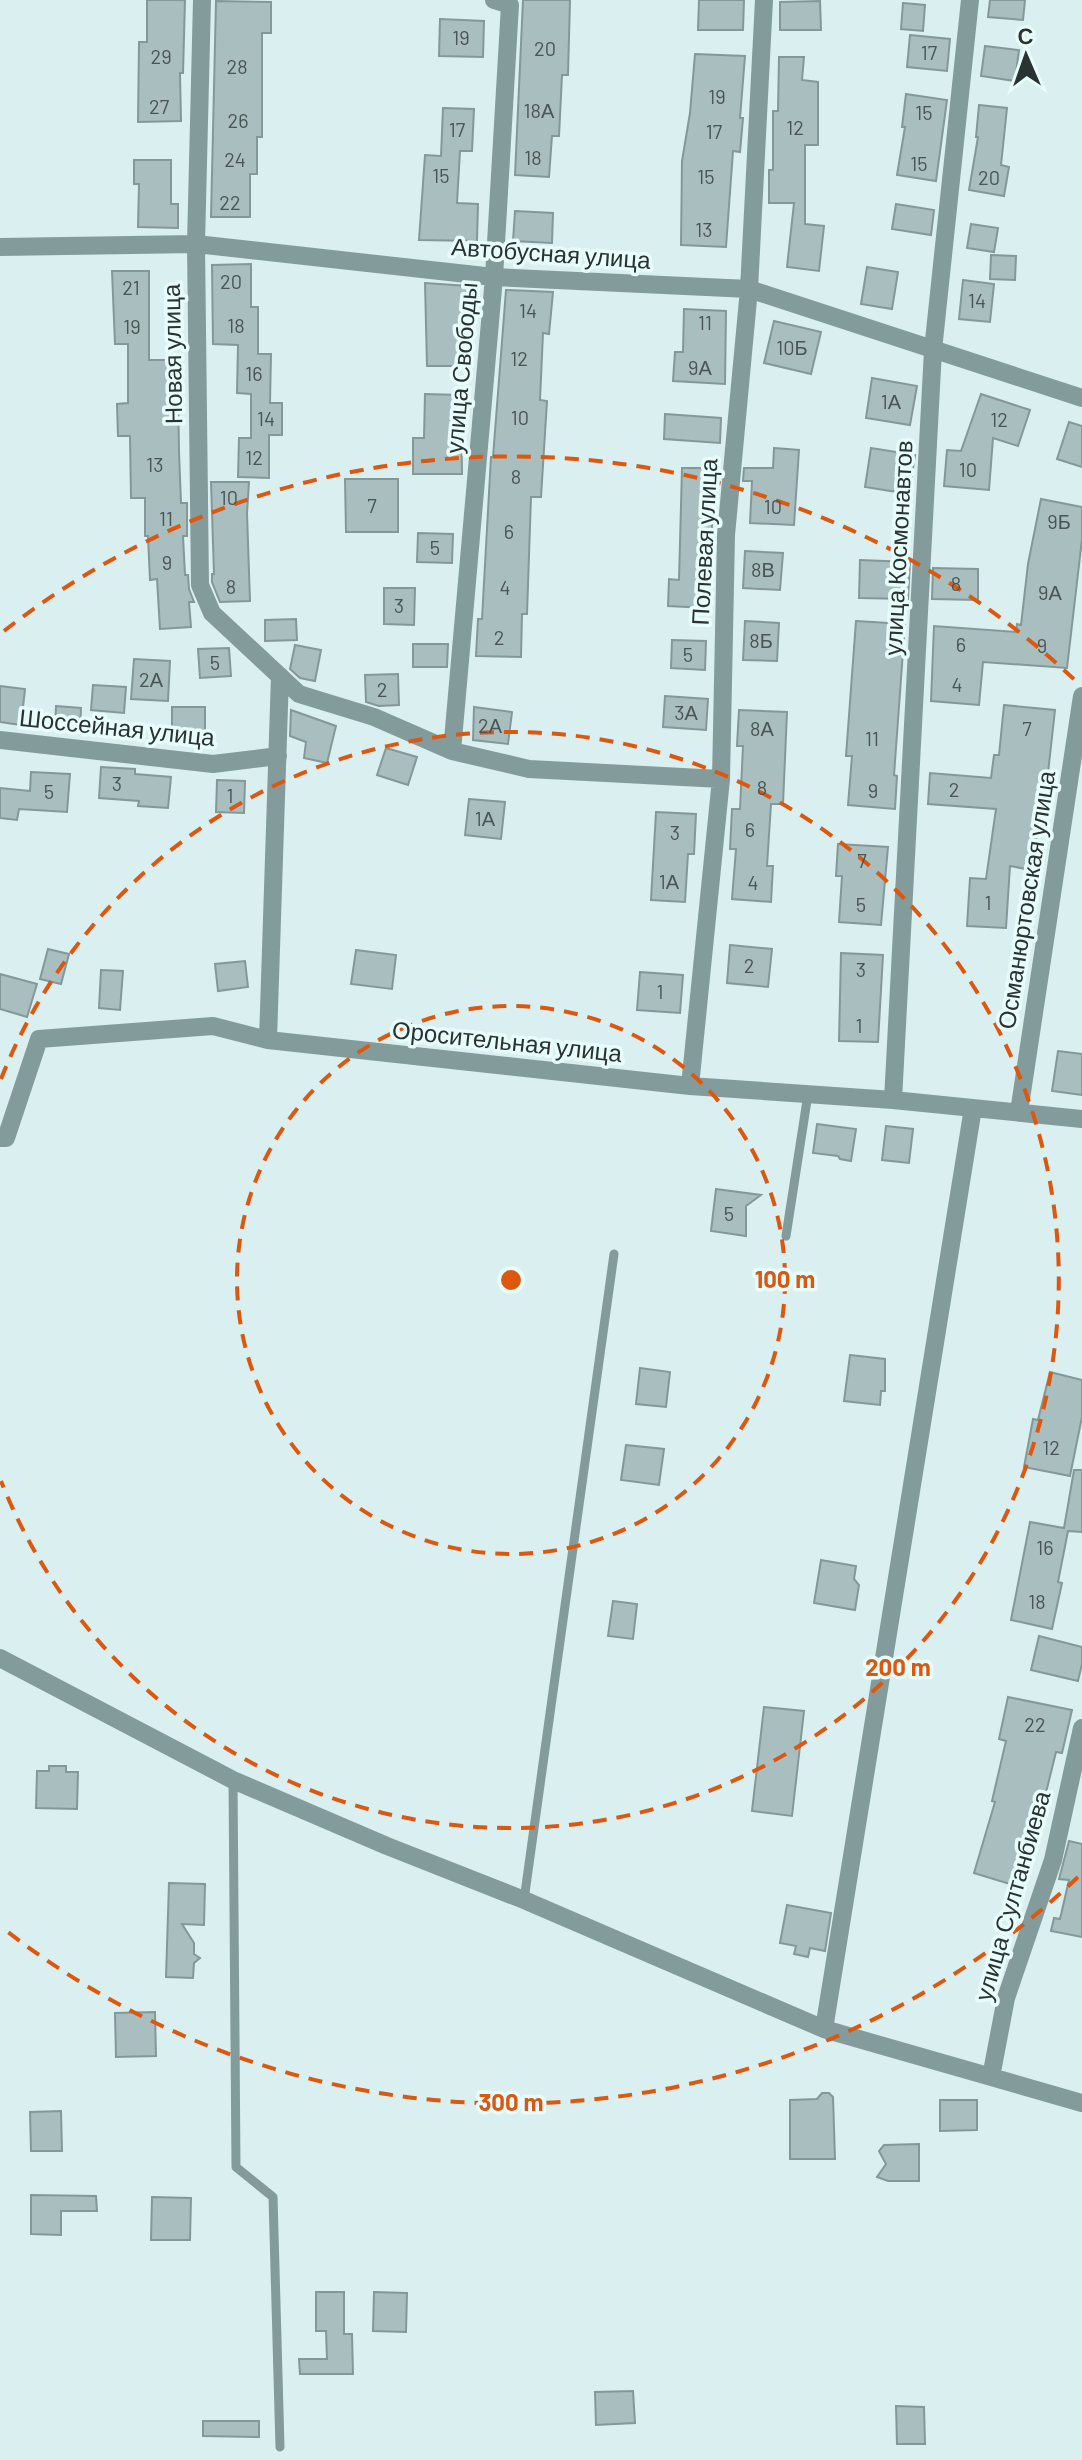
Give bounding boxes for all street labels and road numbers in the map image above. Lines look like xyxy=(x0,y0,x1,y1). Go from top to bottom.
street label: Автобусная улица xyxy=(451,231,652,274)
street label: улица Свободы xyxy=(439,281,482,455)
street label: Новая улица xyxy=(156,283,187,424)
street label: улица Космонавтов xyxy=(877,440,918,656)
street label: Полевая улица xyxy=(685,457,722,626)
street label: Шоссейная улица xyxy=(18,702,217,751)
street label: Османюртовская улица xyxy=(991,768,1060,1031)
street label: Оросительная улица xyxy=(391,1014,624,1067)
street label: улица Султанбиева xyxy=(968,1787,1056,2004)

